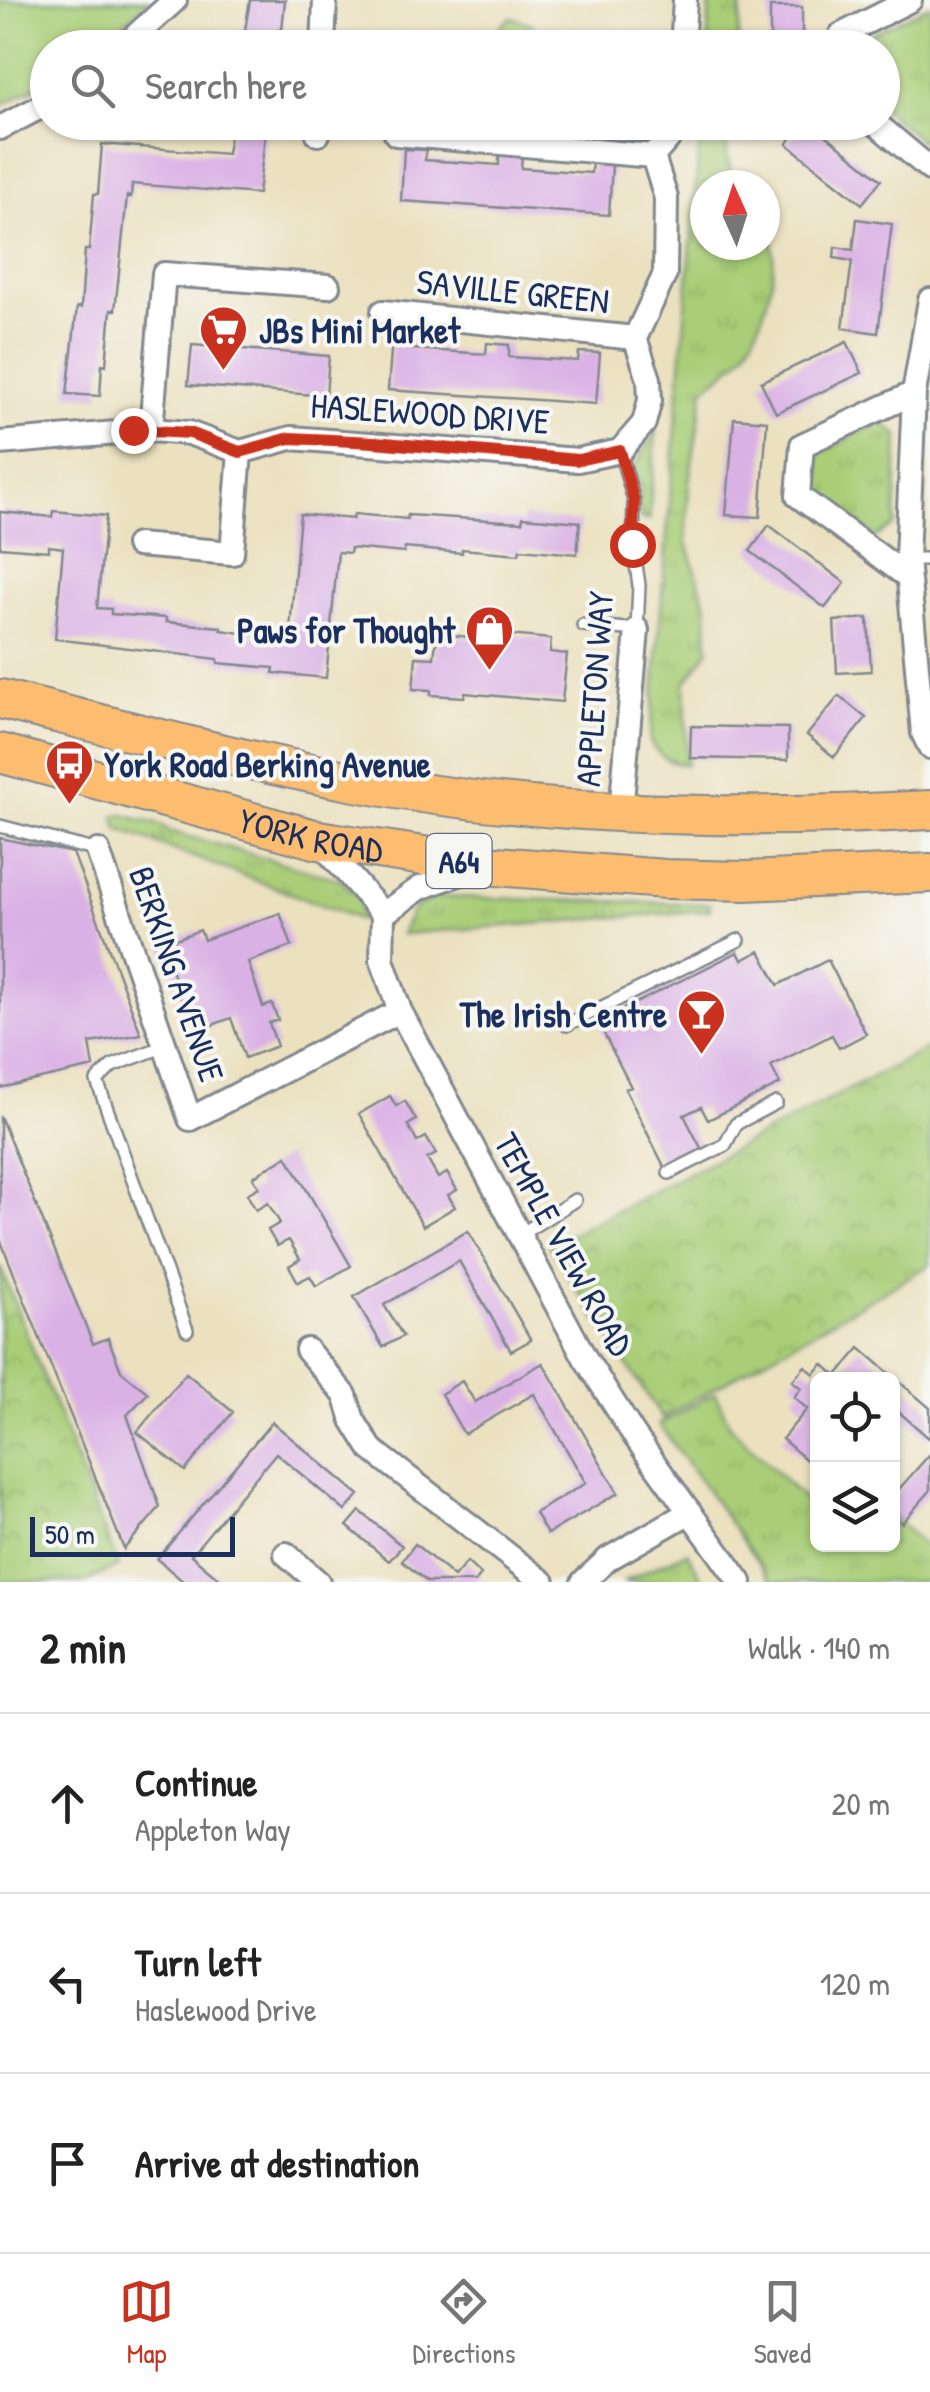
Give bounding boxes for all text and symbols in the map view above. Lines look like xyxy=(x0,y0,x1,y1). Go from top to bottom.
search box xyxy=(30,30,900,140)
icon: search xyxy=(65,58,120,113)
text: Search here xyxy=(145,59,307,111)
north arrow xyxy=(690,170,780,260)
street label: SAVILLE GREEN xyxy=(415,258,611,324)
supermarket icon: JBs Mini Market xyxy=(198,304,250,372)
place label: JBs Mini Market xyxy=(259,307,461,354)
street label: HASLEWOOD DRIVE xyxy=(309,381,551,445)
route end xyxy=(111,408,157,454)
route start xyxy=(610,522,656,568)
street label: APPLETON WAY xyxy=(564,589,624,788)
shop icon: Paws for Thought xyxy=(464,604,516,672)
place label: Paws for Thought xyxy=(237,607,456,655)
bus stop icon: York Road Berking Avenue xyxy=(43,738,95,806)
place label: York Road Berking Avenue xyxy=(104,741,431,789)
street label: YORK ROAD xyxy=(234,796,387,873)
road number: A64 xyxy=(426,834,492,888)
street label: BERKING AVENUE xyxy=(118,860,236,1088)
bar icon: The Irish Centre xyxy=(676,988,728,1056)
place label: The Irish Centre xyxy=(459,991,667,1038)
street label: TEMPLE VIEW ROAD xyxy=(483,1124,645,1364)
map controls xyxy=(810,1372,900,1552)
button: locate xyxy=(810,1372,900,1462)
button: layers xyxy=(810,1462,900,1552)
scale bar xyxy=(30,1512,235,1556)
text: 50 m xyxy=(45,1515,95,1553)
text: 2 min xyxy=(40,1619,126,1676)
text: Walk · 140 m xyxy=(748,1626,890,1669)
text: Continue xyxy=(135,1756,257,1808)
icon: ahead xyxy=(40,1776,95,1831)
text: 20 m xyxy=(832,1782,890,1825)
text: Appleton Way xyxy=(135,1808,291,1851)
text: Turn left xyxy=(135,1936,260,1988)
icon: left xyxy=(40,1956,95,2011)
text: 120 m xyxy=(820,1962,890,2005)
text: Haslewood Drive xyxy=(135,1988,317,2031)
icon: arrive xyxy=(40,2136,95,2191)
text: Arrive at destination xyxy=(135,2137,419,2189)
tab: Map xyxy=(119,2274,174,2372)
tab: Directions xyxy=(412,2274,515,2372)
tab: Saved xyxy=(754,2274,811,2372)

